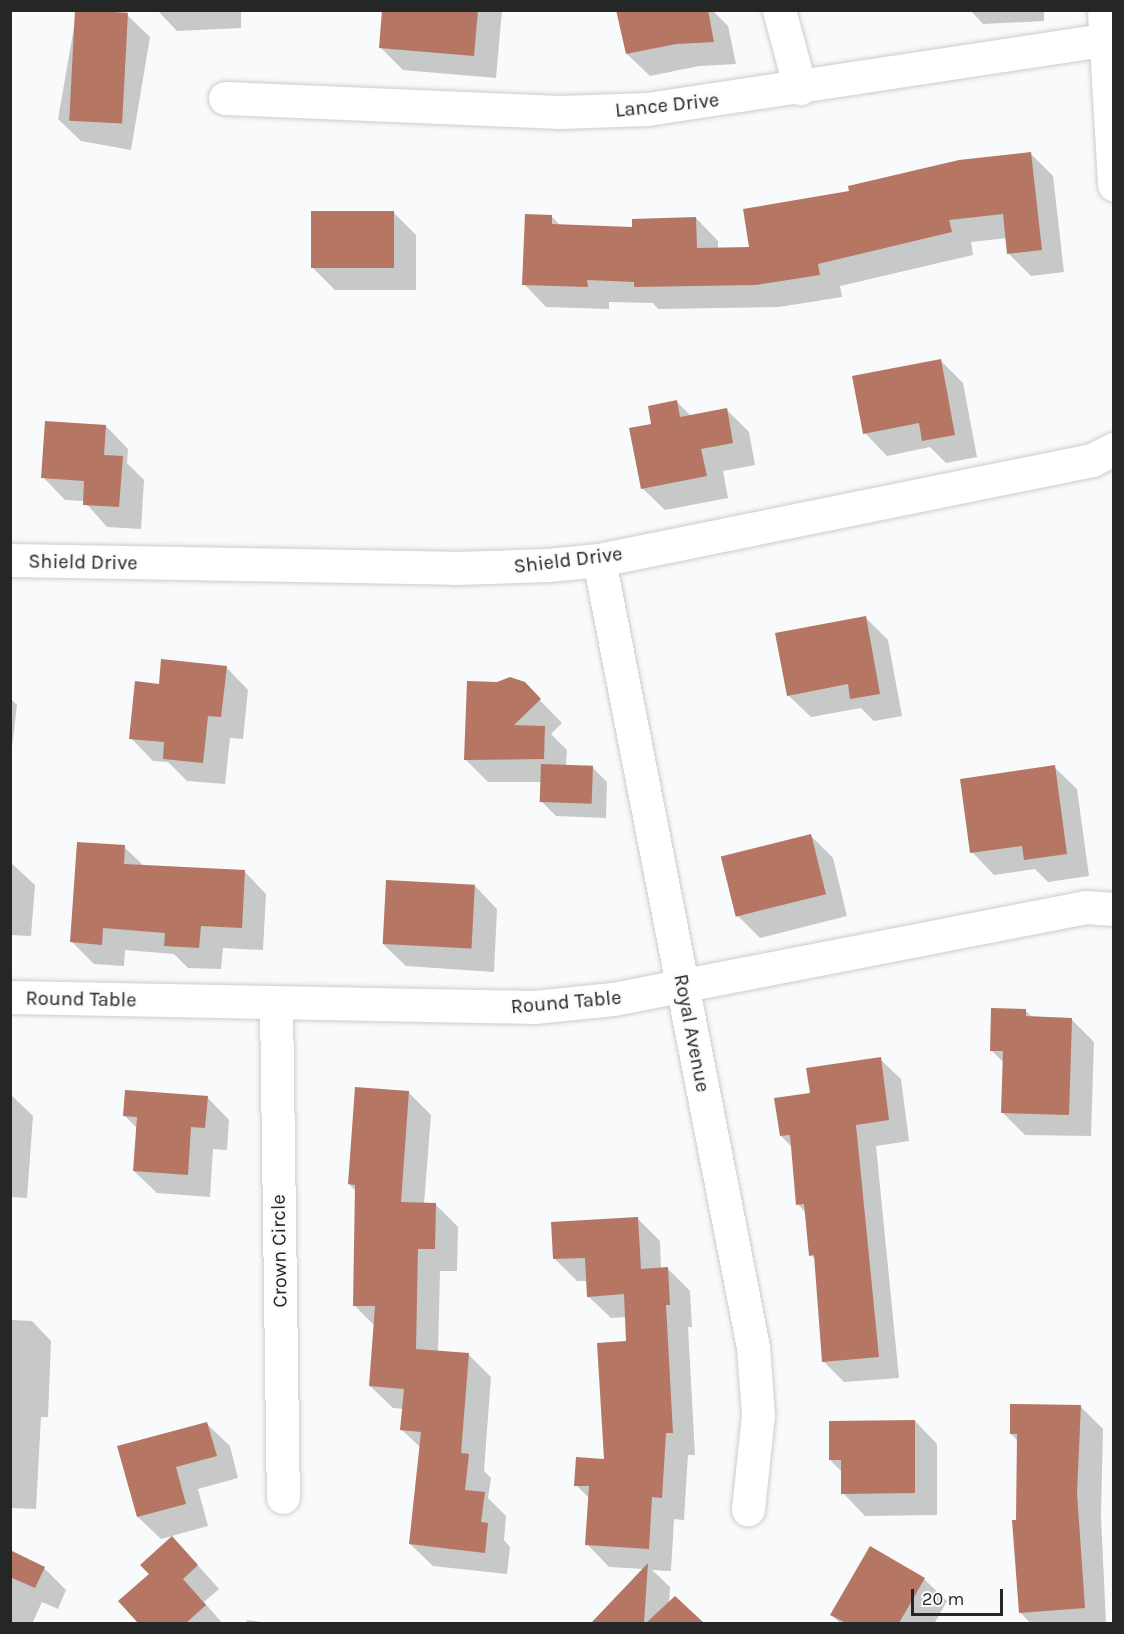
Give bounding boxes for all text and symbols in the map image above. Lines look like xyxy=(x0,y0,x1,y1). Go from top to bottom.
street label: Lance Drive xyxy=(614,88,720,122)
street label: Shield Drive xyxy=(512,541,624,579)
street label: Shield Drive xyxy=(28,549,138,575)
street label: Royal Avenue xyxy=(669,972,715,1094)
street label: Round Table xyxy=(510,985,622,1019)
street label: Round Table xyxy=(25,986,137,1012)
street label: Crown Circle xyxy=(266,1194,292,1308)
scale bar xyxy=(914,1577,1006,1615)
text: 20 m xyxy=(922,1588,964,1610)

